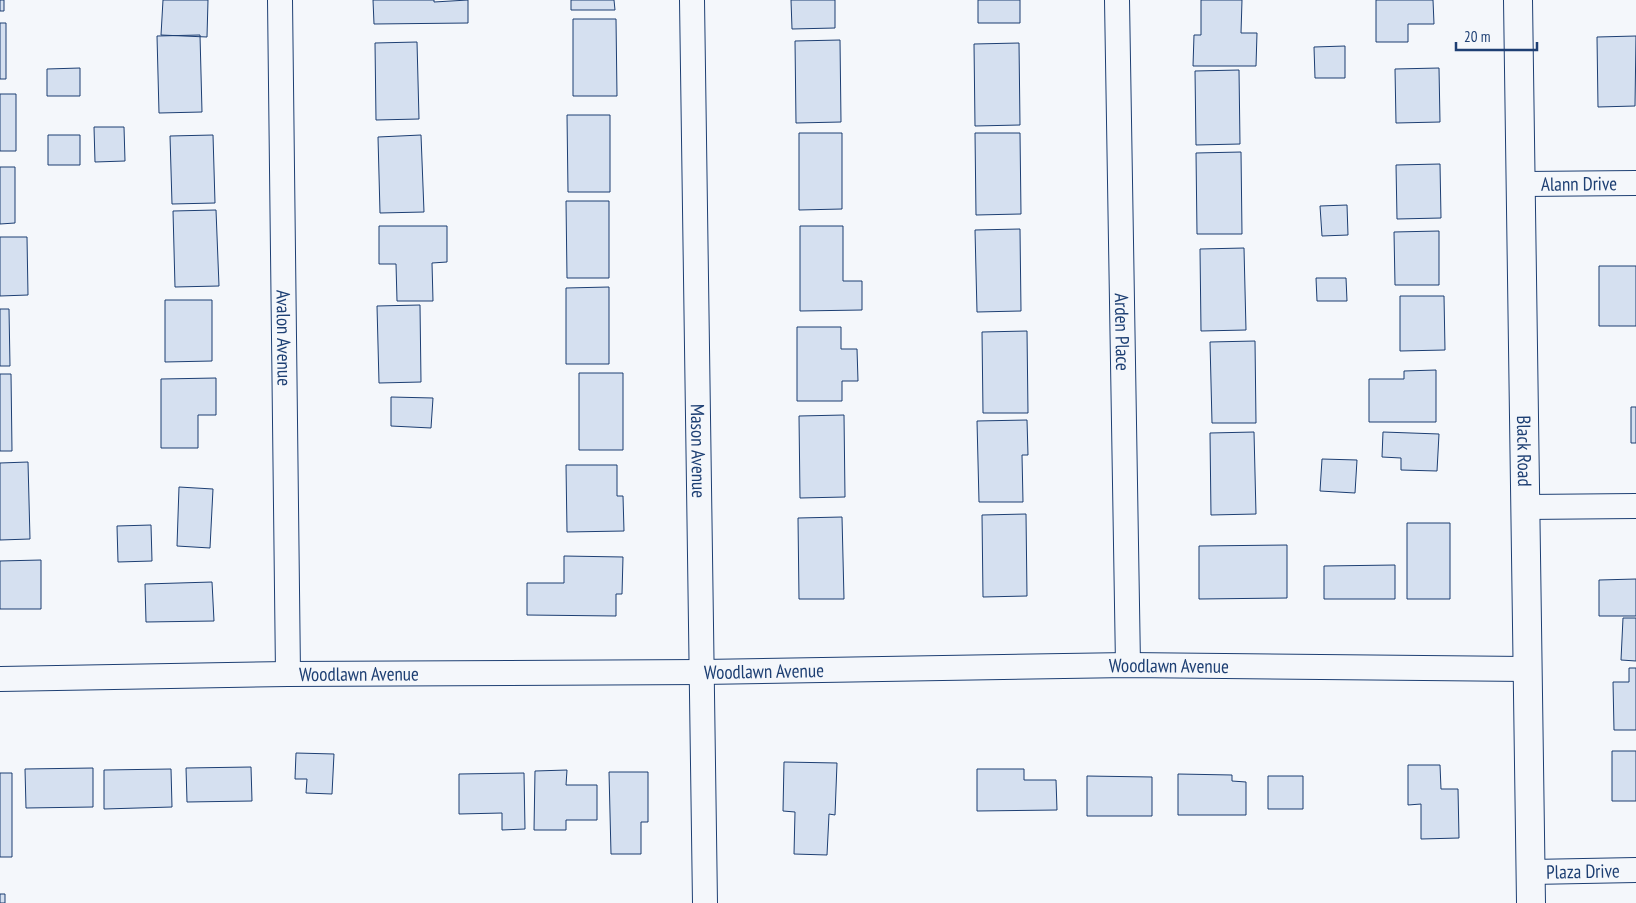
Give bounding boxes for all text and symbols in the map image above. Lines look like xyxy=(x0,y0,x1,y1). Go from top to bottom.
scale bar xyxy=(1456,20,1537,52)
text: 20 m xyxy=(1464,27,1490,46)
street label: Alann Drive xyxy=(1541,171,1617,196)
street label: Avalon Avenue xyxy=(271,290,297,386)
street label: Arden Place xyxy=(1110,293,1135,371)
street label: Mason Avenue xyxy=(686,404,711,498)
street label: Black Road xyxy=(1512,415,1537,487)
street label: Woodlawn Avenue xyxy=(1109,653,1229,678)
street label: Woodlawn Avenue xyxy=(704,658,824,684)
street label: Woodlawn Avenue xyxy=(299,661,419,686)
street label: Plaza Drive xyxy=(1546,858,1620,884)

